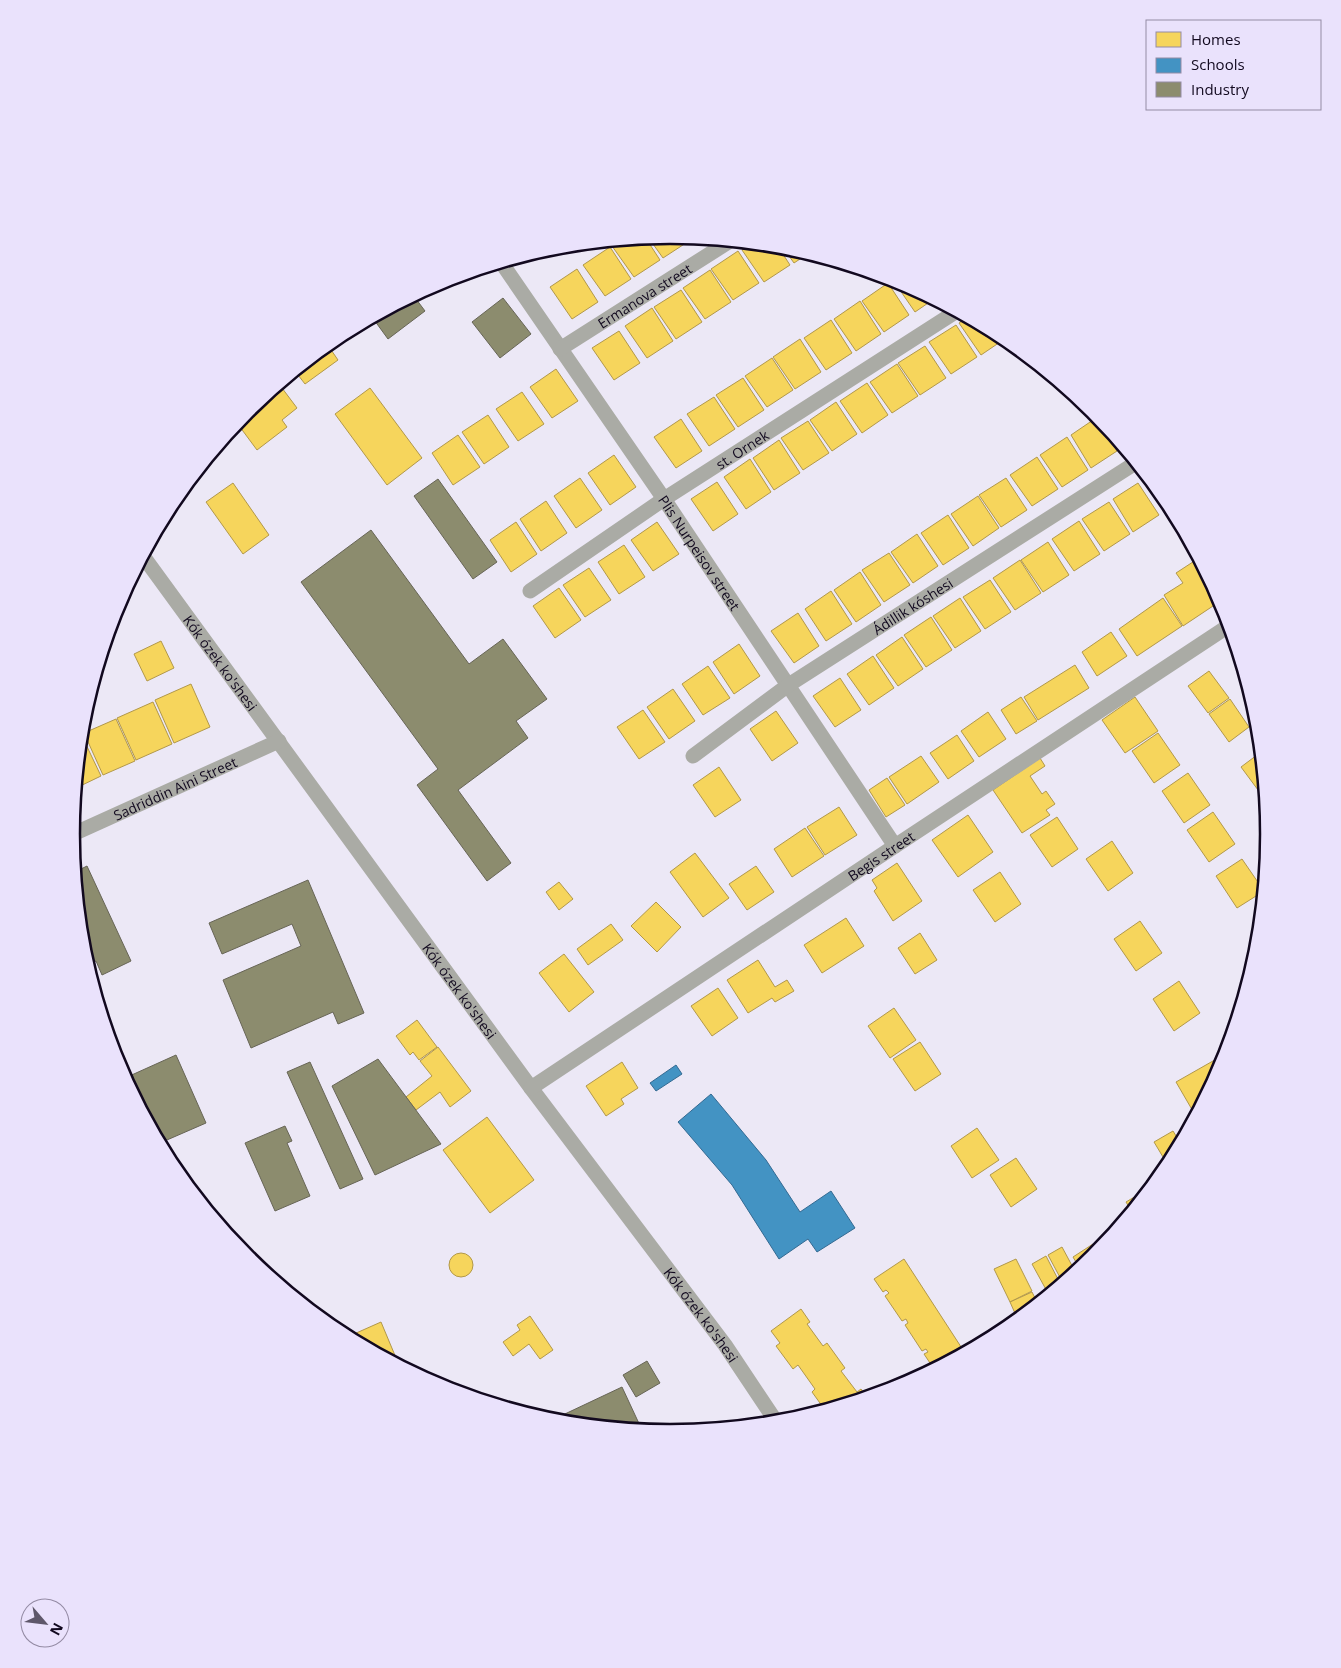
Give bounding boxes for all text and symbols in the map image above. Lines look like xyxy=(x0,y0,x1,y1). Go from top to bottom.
legend xyxy=(1146,20,1321,110)
text: Homes xyxy=(1191,29,1241,49)
text: Schools xyxy=(1191,54,1245,74)
text: Industry xyxy=(1191,79,1249,99)
street label: Ermanova street xyxy=(594,258,695,332)
street label: st. Ornek xyxy=(712,425,773,473)
street label: Plis Nurpeisov street xyxy=(654,491,745,614)
street label: Ádillik kóshesi xyxy=(869,573,956,639)
street label: Kók ózek ko'shesi xyxy=(179,611,262,714)
street label: Sadriddin Aini Street xyxy=(110,752,240,824)
street label: Begis street xyxy=(844,826,918,885)
street label: Kók ózek ko'shesi xyxy=(419,939,501,1042)
street label: Kók ózek ko'shesi xyxy=(660,1263,743,1366)
north arrow xyxy=(20,1598,70,1648)
text: N xyxy=(46,1620,68,1639)

